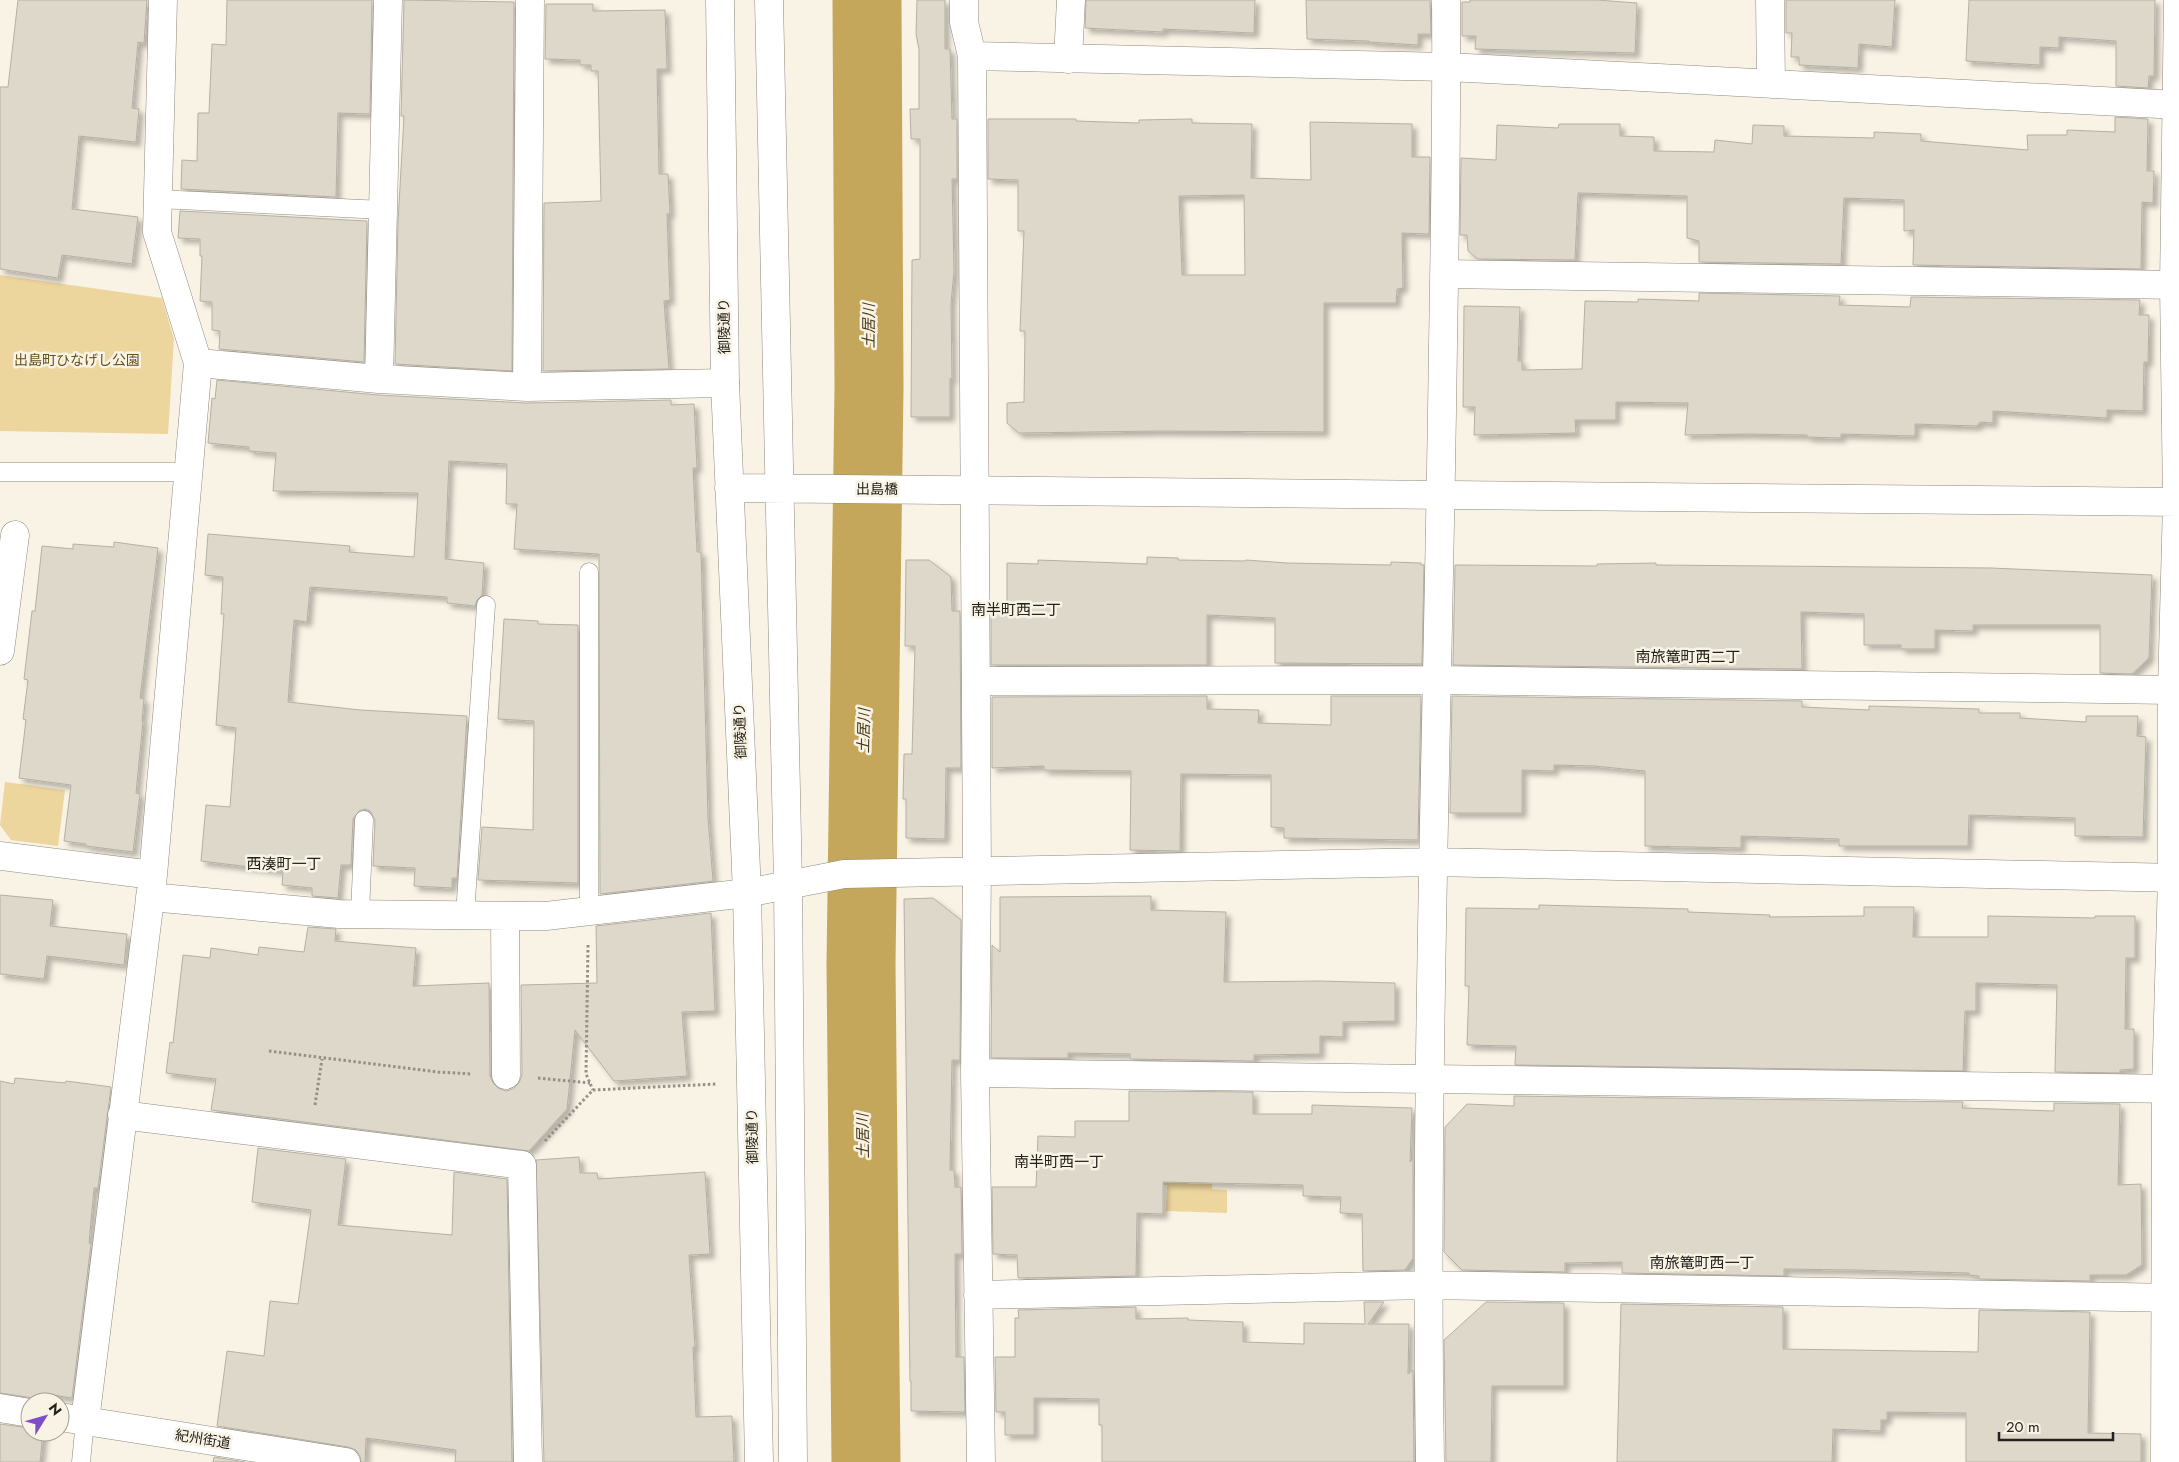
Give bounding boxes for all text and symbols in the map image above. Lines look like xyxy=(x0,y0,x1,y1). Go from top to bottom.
street label: 御陵通り xyxy=(714,298,734,354)
water label: 土居川 xyxy=(858,302,880,349)
park label: 出島町ひなげし公園 xyxy=(14,350,140,370)
street label: 出島橋 xyxy=(856,479,898,499)
district label: 南半町西二丁 xyxy=(971,599,1061,621)
district label: 南旅篭町西二丁 xyxy=(1635,646,1741,668)
street label: 御陵通り xyxy=(729,703,751,759)
water label: 土居川 xyxy=(853,706,875,754)
district label: 西湊町一丁 xyxy=(246,853,322,875)
street label: 御陵通り xyxy=(742,1108,762,1164)
water label: 土居川 xyxy=(852,1111,874,1159)
district label: 南半町西一丁 xyxy=(1014,1151,1104,1173)
district label: 南旅篭町西一丁 xyxy=(1649,1252,1755,1274)
north arrow xyxy=(20,1392,70,1442)
text: N xyxy=(44,1399,67,1420)
scale bar xyxy=(1999,1410,2113,1442)
text: 20 m xyxy=(2006,1416,2040,1438)
street label: 紀州街道 xyxy=(174,1425,232,1453)

